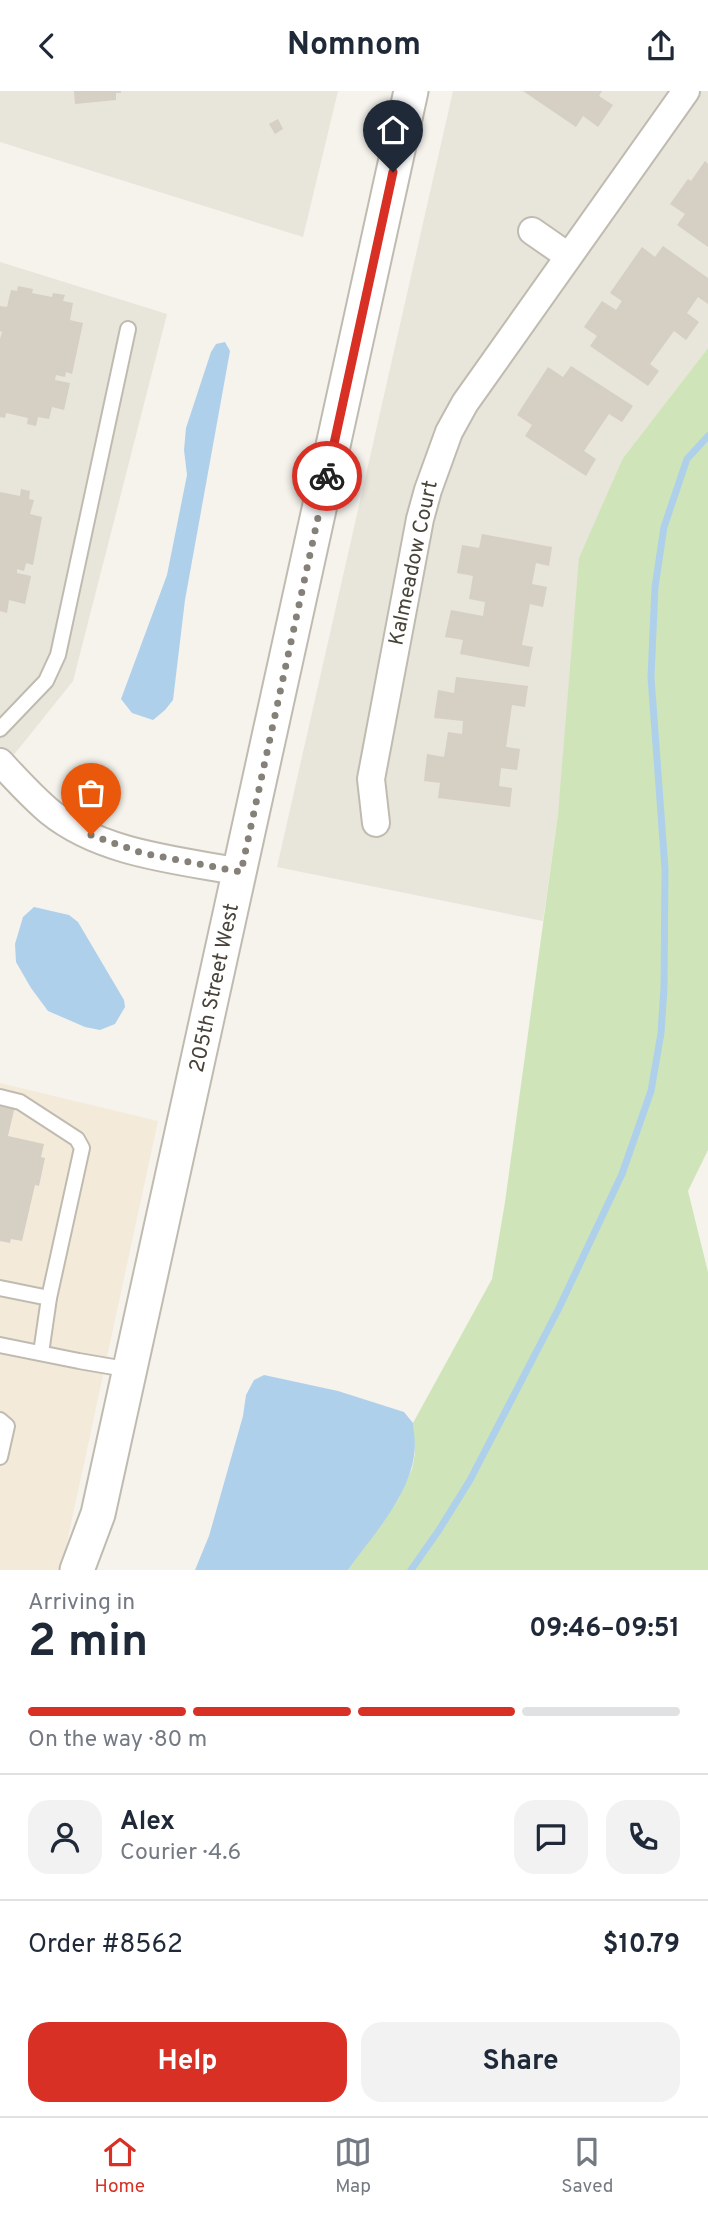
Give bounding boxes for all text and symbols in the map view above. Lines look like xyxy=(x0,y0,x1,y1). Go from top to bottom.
text: Nomnom xyxy=(287,26,421,66)
icon: back xyxy=(28,27,66,65)
icon: share xyxy=(642,27,680,65)
pin xyxy=(363,100,423,172)
icon: home xyxy=(374,111,412,149)
courier xyxy=(292,441,362,511)
icon: bike xyxy=(308,457,346,495)
street label: Kalmeadow Court xyxy=(383,478,445,648)
pin xyxy=(61,763,121,835)
icon: bag xyxy=(72,774,110,812)
street label: 205th Street West xyxy=(184,901,246,1075)
text: Arriving in xyxy=(28,1589,135,1618)
text: 09:46–09:51 xyxy=(529,1613,680,1646)
text: 2 min xyxy=(28,1614,148,1673)
text: On the way · 80 m xyxy=(28,1726,207,1755)
button: person xyxy=(28,1800,102,1874)
button: chat xyxy=(514,1800,588,1874)
button: phone xyxy=(606,1800,680,1874)
text: Alex xyxy=(120,1806,175,1839)
text: Courier · 4.6 xyxy=(120,1839,241,1868)
text: Order #8562 xyxy=(28,1929,183,1962)
text: $10.79 xyxy=(603,1929,680,1962)
button: Help xyxy=(28,2022,347,2102)
button: Share xyxy=(361,2022,680,2102)
tab: Home xyxy=(95,2133,145,2199)
tab: Map xyxy=(334,2133,372,2199)
tab: Saved xyxy=(561,2133,613,2199)

